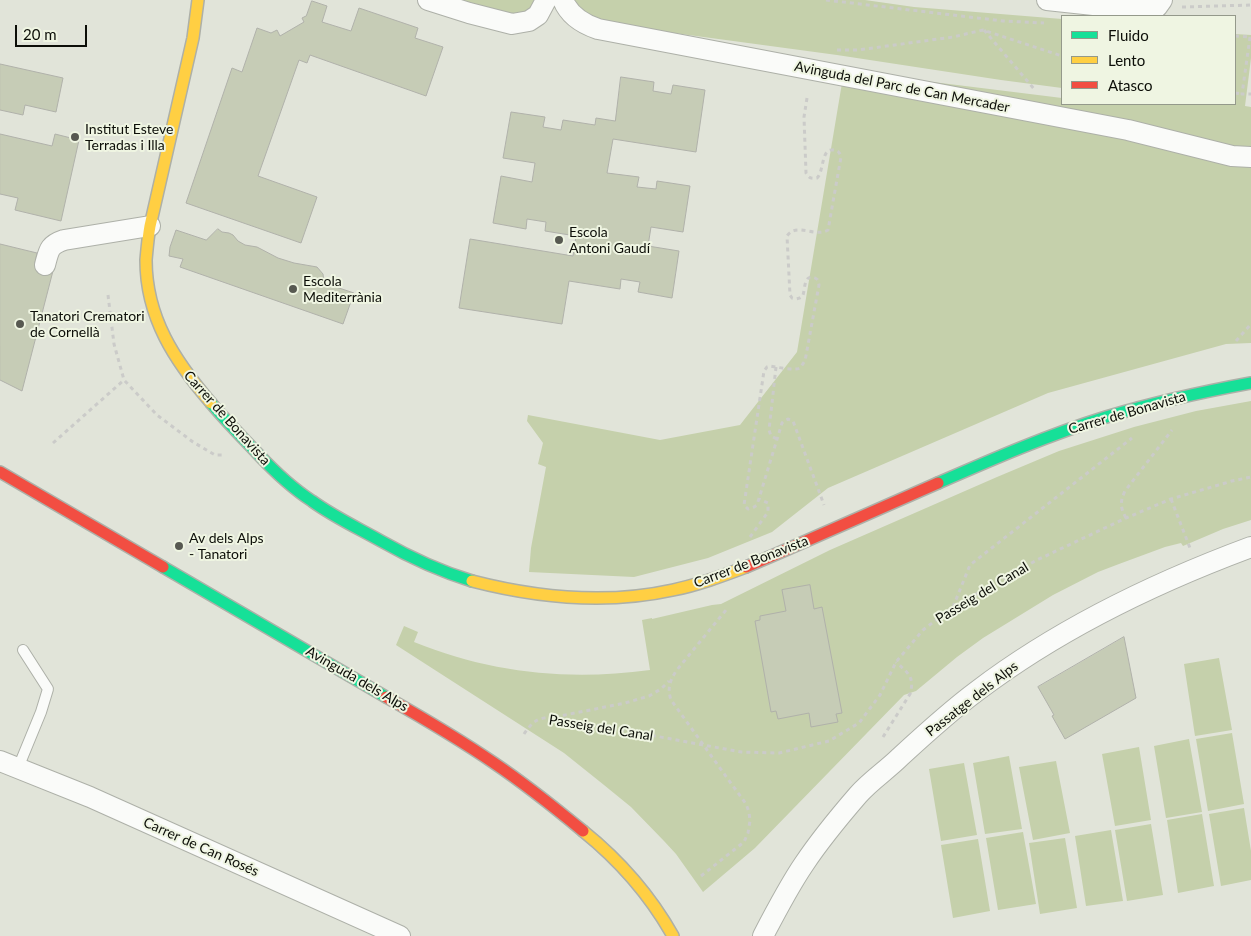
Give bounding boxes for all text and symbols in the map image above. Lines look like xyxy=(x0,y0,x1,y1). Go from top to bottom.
scale bar xyxy=(18,15,90,47)
legend xyxy=(1061,15,1236,105)
text: 20 m xyxy=(23,25,57,43)
text: Fluido xyxy=(1108,26,1149,44)
text: Lento xyxy=(1108,51,1145,69)
street label: Avinguda del Parc de Can Mercader xyxy=(793,58,1011,116)
text: Atasco xyxy=(1108,76,1153,94)
place label: Institut Esteve Terradas i Illa xyxy=(85,121,173,154)
marker: Institut Esteve Terradas i Illa xyxy=(69,131,81,143)
place label: Escola Antoni Gaudí xyxy=(569,224,650,256)
marker: Escola Antoni Gaudí xyxy=(553,234,565,246)
place label: Escola Mediterrània xyxy=(303,273,382,306)
marker: Escola Mediterrània xyxy=(287,283,299,295)
place label: Tanatori Crematori de Cornellà xyxy=(30,308,145,341)
marker: Tanatori Crematori de Cornellà xyxy=(14,318,26,330)
street label: Carrer de Bonavista xyxy=(180,367,274,469)
street label: Carrer de Bonavista xyxy=(1066,388,1188,438)
place label: Av dels Alps - Tanatori xyxy=(189,530,264,562)
street label: Carrer de Bonavista xyxy=(691,532,811,592)
marker: Av dels Alps - Tanatori xyxy=(173,540,185,552)
street label: Passeig del Canal xyxy=(933,559,1031,627)
street label: Avinguda dels Alps xyxy=(303,643,411,715)
street label: Passatge dels Alps xyxy=(923,658,1021,740)
street label: Passeig del Canal xyxy=(548,711,654,745)
street label: Carrer de Can Rosés xyxy=(141,814,261,880)

